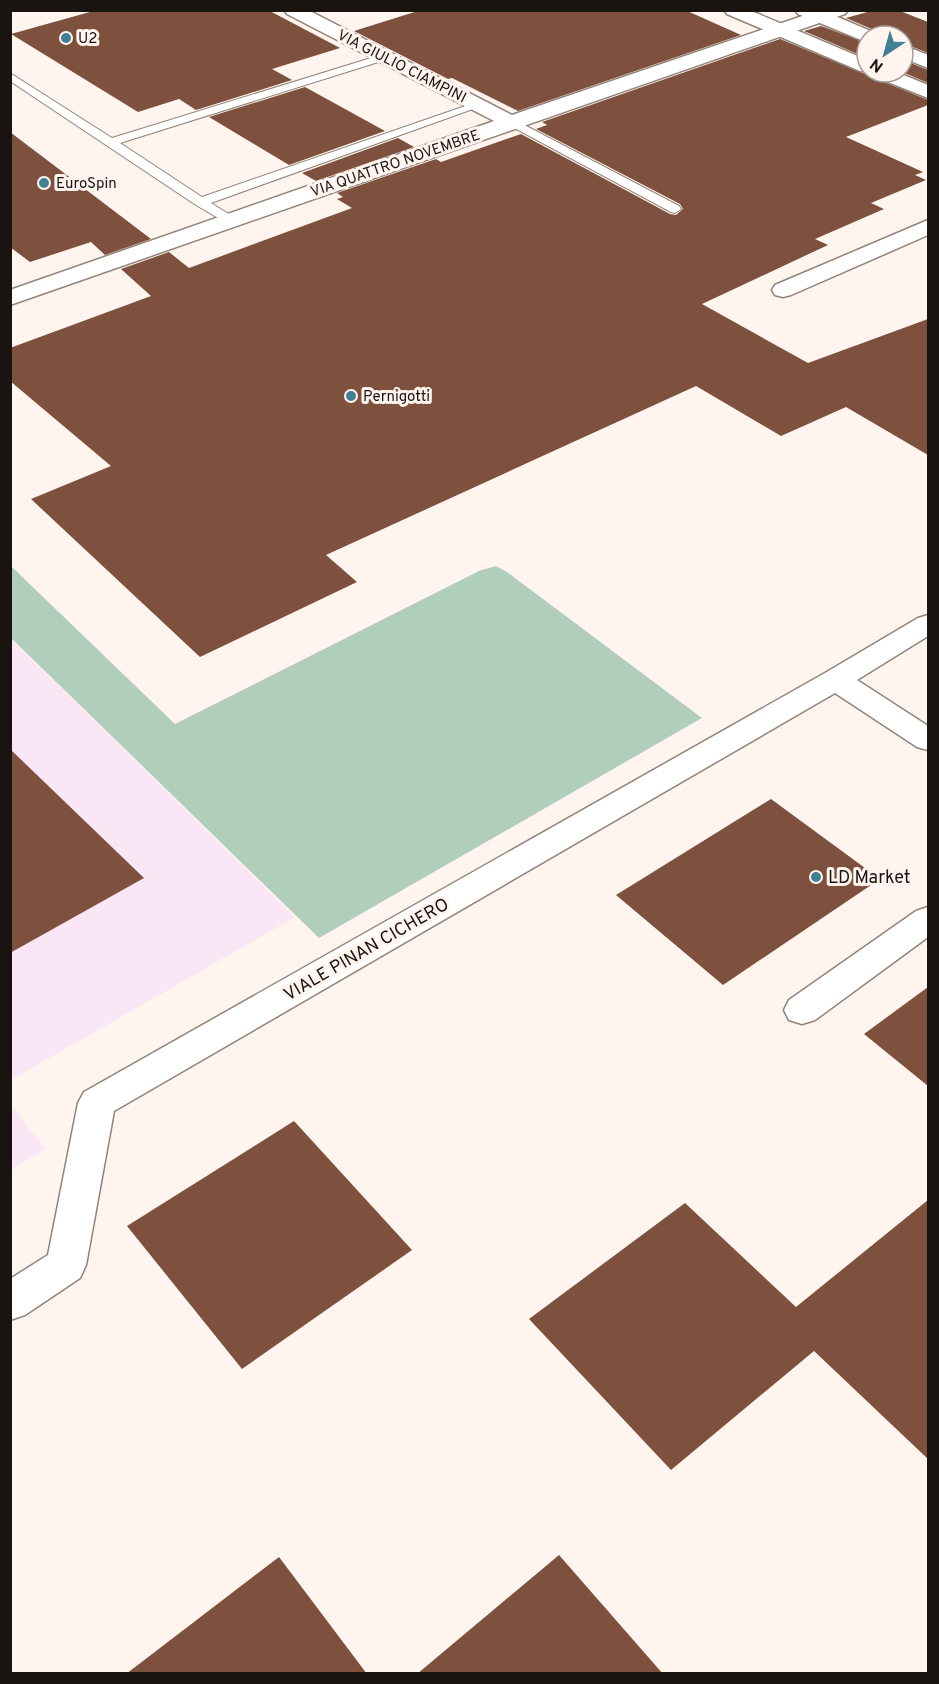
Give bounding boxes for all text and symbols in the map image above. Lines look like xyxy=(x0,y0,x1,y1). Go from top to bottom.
north arrow xyxy=(855,24,915,84)
street label: VIA GIULIO CIAMPINI xyxy=(333,27,469,108)
place label: U2 xyxy=(78,30,98,49)
marker: U2 xyxy=(59,31,73,45)
text: N xyxy=(867,53,888,76)
street label: VIA QUATTRO NOVEMBRE xyxy=(308,126,483,202)
place label: EuroSpin xyxy=(56,175,117,194)
marker: EuroSpin xyxy=(37,176,51,190)
place label: Pernigotti xyxy=(363,388,430,407)
marker: Pernigotti xyxy=(344,389,358,403)
place label: LD Market xyxy=(828,867,910,890)
marker: LD Market xyxy=(809,870,823,884)
street label: VIALE PINAN CICHERO xyxy=(280,894,454,1007)

